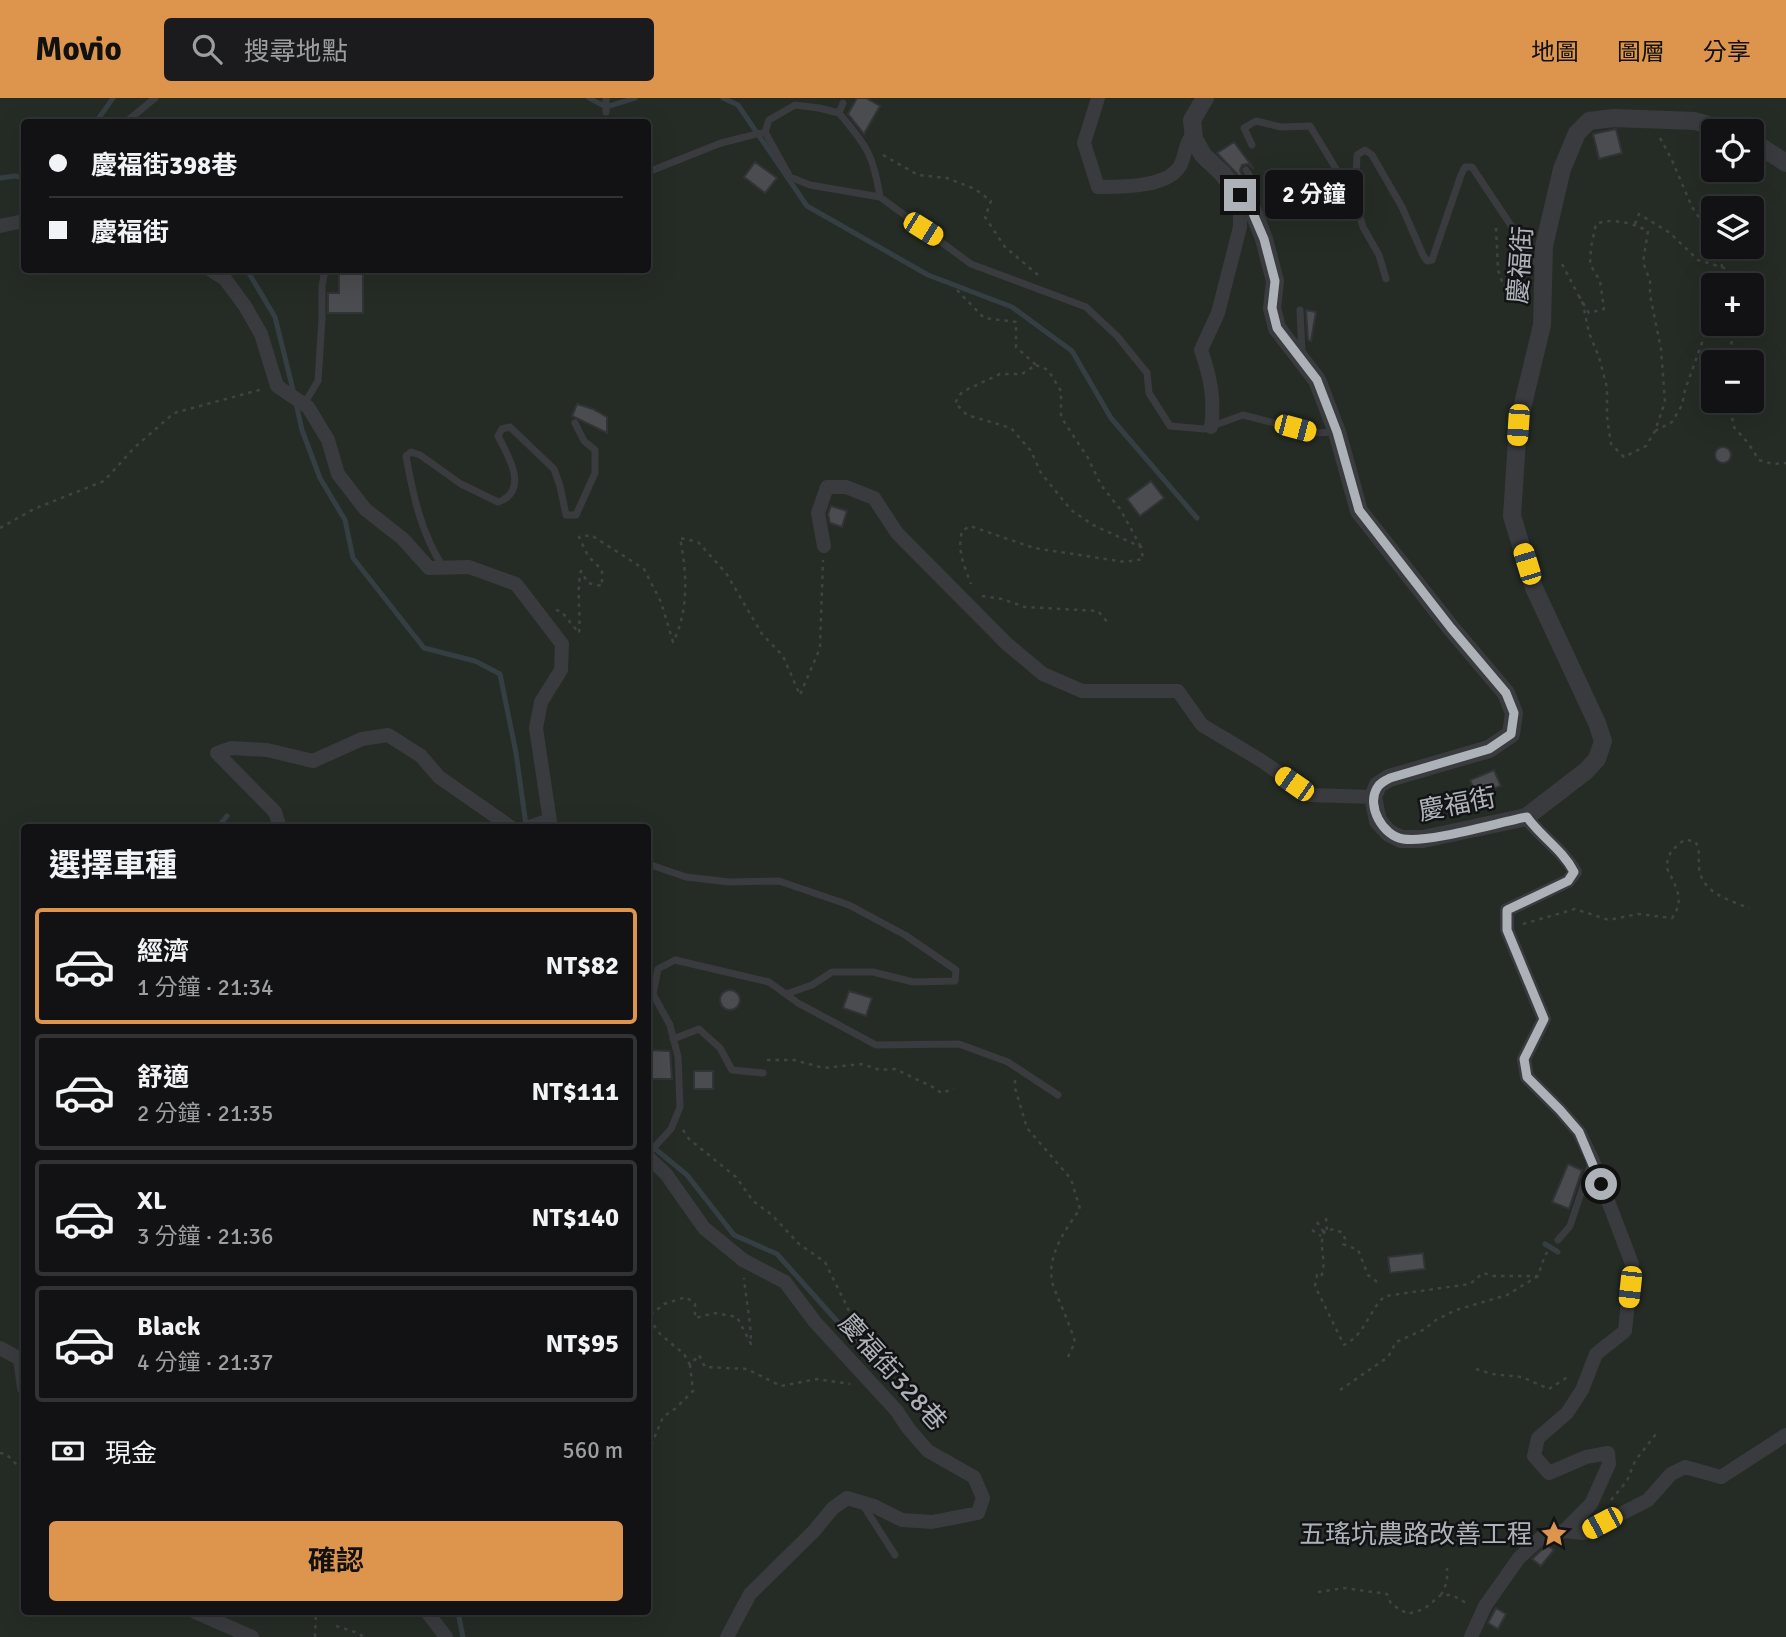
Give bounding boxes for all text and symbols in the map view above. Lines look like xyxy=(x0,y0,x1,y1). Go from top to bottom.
search box xyxy=(164,18,654,81)
text: Movio xyxy=(35,29,122,70)
icon: search xyxy=(188,30,226,68)
text: 搜尋地點 xyxy=(244,36,348,68)
text: 地圖 xyxy=(1531,37,1579,67)
text: 圖層 xyxy=(1617,37,1665,67)
text: 分享 xyxy=(1703,37,1751,67)
map controls xyxy=(1701,119,1764,413)
button: locate xyxy=(1701,119,1764,182)
text: 慶福街398巷 xyxy=(91,150,237,182)
callout: 2 分鐘 xyxy=(1264,170,1362,220)
route end xyxy=(1224,179,1256,211)
text: 2 分鐘 xyxy=(1282,180,1346,209)
button: layers xyxy=(1701,196,1764,259)
car xyxy=(900,209,947,249)
text: 慶福街 xyxy=(91,217,169,249)
street label: 慶福街 xyxy=(1502,225,1540,305)
button: + xyxy=(1701,273,1764,336)
button: − xyxy=(1701,350,1764,413)
car xyxy=(1507,403,1530,447)
car xyxy=(1272,412,1319,444)
car xyxy=(1511,541,1544,587)
car xyxy=(1271,763,1318,805)
street label: 慶福街 xyxy=(1416,782,1499,828)
text: 選擇車種 xyxy=(49,846,177,885)
icon: car xyxy=(53,935,116,998)
text: 經濟 xyxy=(137,936,189,968)
text: NT$82 xyxy=(546,950,619,982)
text: 1 分鐘 · 21:34 xyxy=(137,973,273,1002)
icon: car xyxy=(53,1061,116,1124)
text: 舒適 xyxy=(137,1062,189,1094)
text: NT$111 xyxy=(532,1076,619,1108)
text: 2 分鐘 · 21:35 xyxy=(137,1099,273,1128)
route start xyxy=(1585,1168,1617,1200)
text: XL xyxy=(137,1185,167,1217)
icon: car xyxy=(53,1187,116,1250)
text: NT$140 xyxy=(532,1202,619,1234)
text: 3 分鐘 · 21:36 xyxy=(137,1222,273,1251)
car xyxy=(1618,1265,1643,1309)
street label: 慶福街328巷 xyxy=(831,1308,953,1438)
text: Black xyxy=(137,1311,200,1343)
icon: car xyxy=(53,1313,116,1376)
text: NT$95 xyxy=(546,1328,619,1360)
text: 4 分鐘 · 21:37 xyxy=(137,1348,273,1377)
icon: cash xyxy=(49,1432,87,1470)
text: 560 m xyxy=(562,1436,623,1465)
text: 現金 xyxy=(105,1438,157,1470)
car xyxy=(1579,1504,1626,1542)
place label: 五瑤坑農路改善工程 xyxy=(1299,1519,1533,1551)
place icon: 五瑤坑農路改善工程 xyxy=(1539,1519,1569,1549)
button: 確認 xyxy=(49,1521,623,1601)

